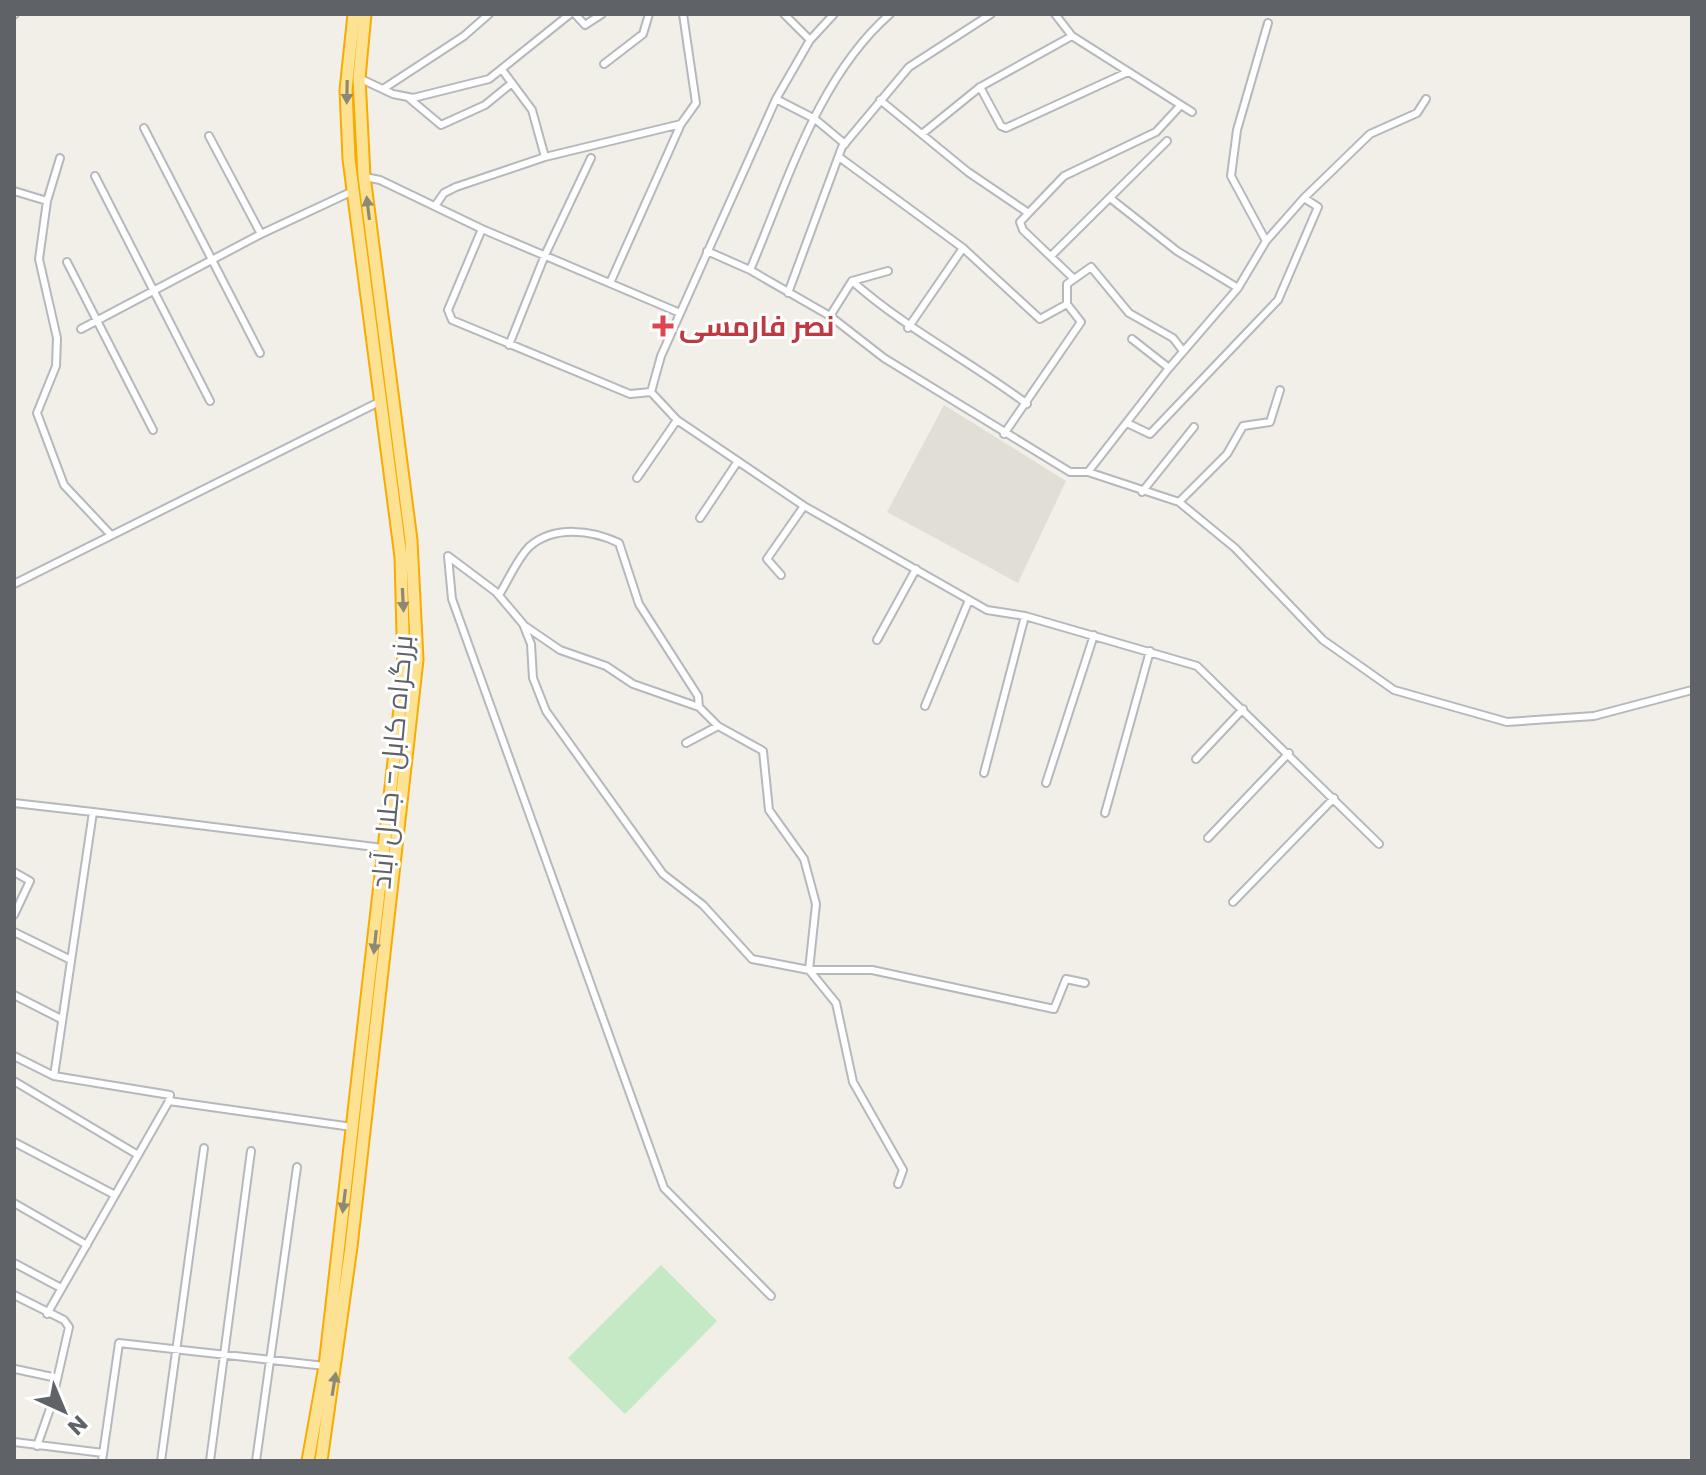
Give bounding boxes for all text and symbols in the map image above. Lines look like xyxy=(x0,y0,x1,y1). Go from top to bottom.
one-way arrow xyxy=(341,80,353,105)
one-way arrow xyxy=(361,195,374,220)
place label: نصر فارمسی xyxy=(679,307,834,346)
marker: نصر فارمسی xyxy=(654,317,672,335)
one-way arrow xyxy=(397,588,410,613)
street label: بزرگراه کابل- جلال آباد xyxy=(361,633,423,891)
one-way arrow xyxy=(368,930,381,955)
one-way arrow xyxy=(338,1189,351,1214)
north arrow xyxy=(24,1371,104,1451)
one-way arrow xyxy=(328,1371,341,1396)
text: N xyxy=(61,1408,94,1442)

